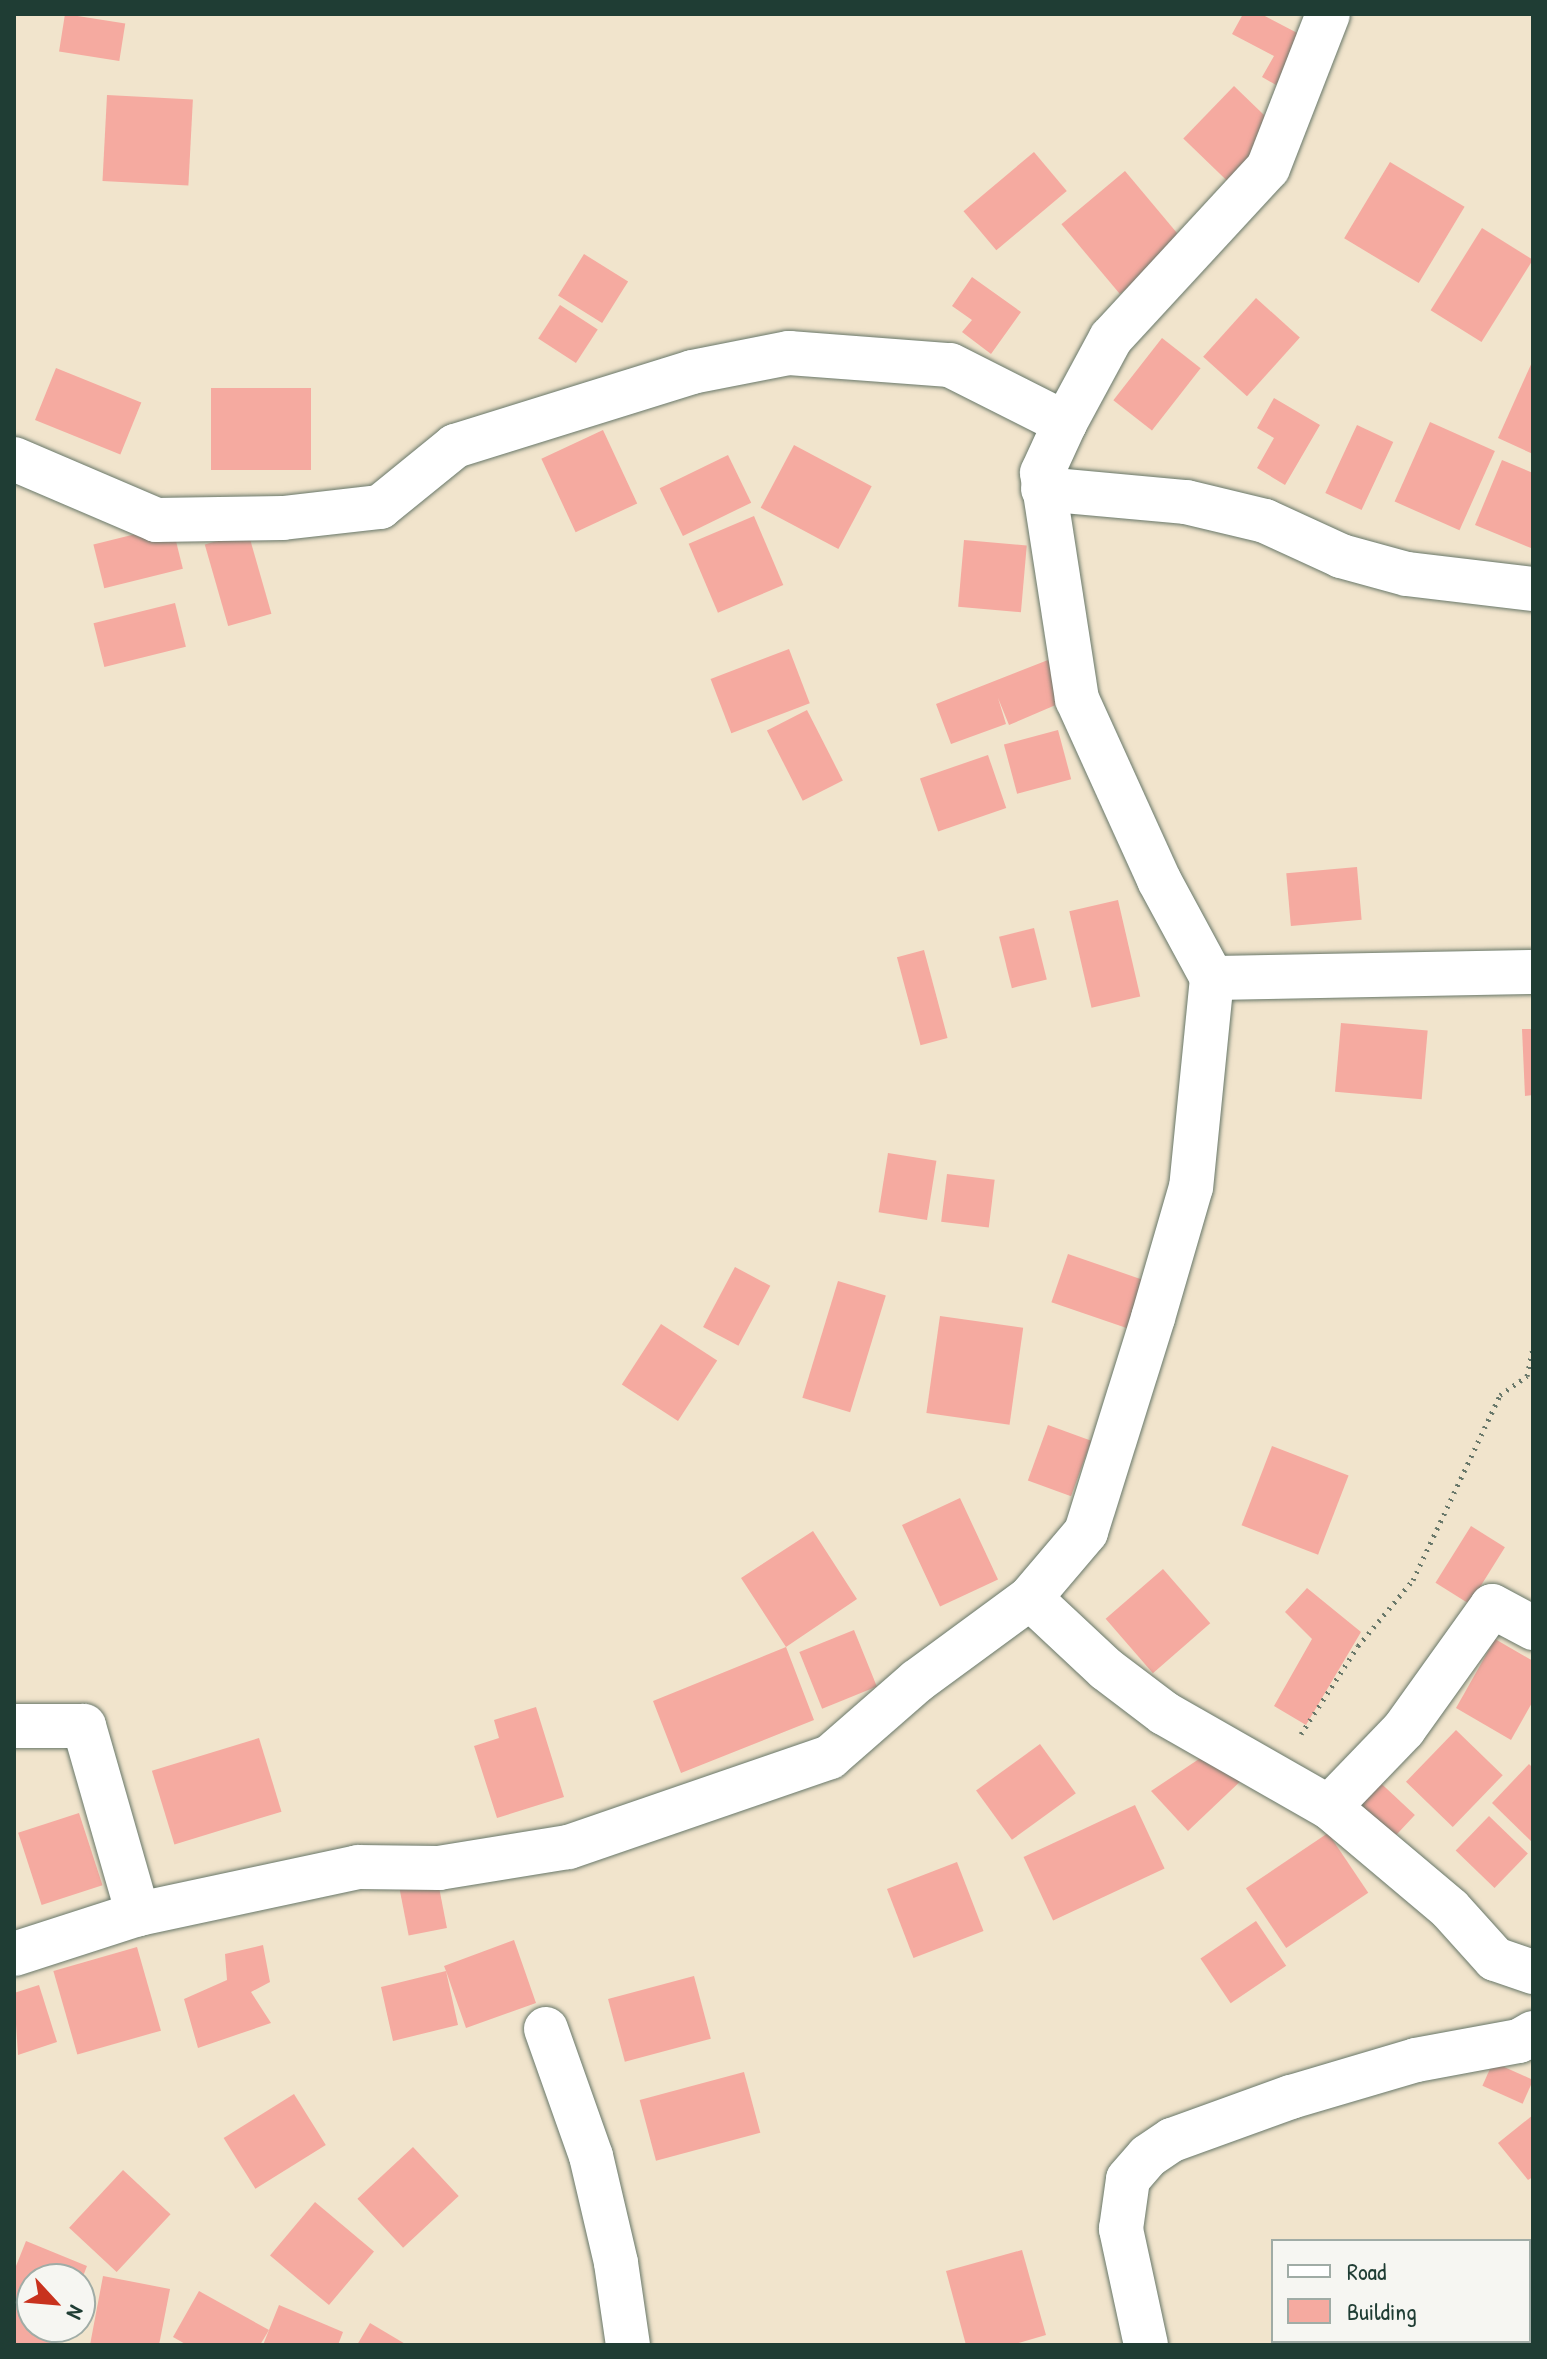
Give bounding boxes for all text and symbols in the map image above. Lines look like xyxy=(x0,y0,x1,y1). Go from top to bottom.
legend xyxy=(1271,2239,1531,2343)
text: Road xyxy=(1347,2255,1386,2287)
north arrow xyxy=(16,2263,96,2343)
text: Building xyxy=(1347,2295,1417,2327)
text: N xyxy=(60,2301,92,2324)

